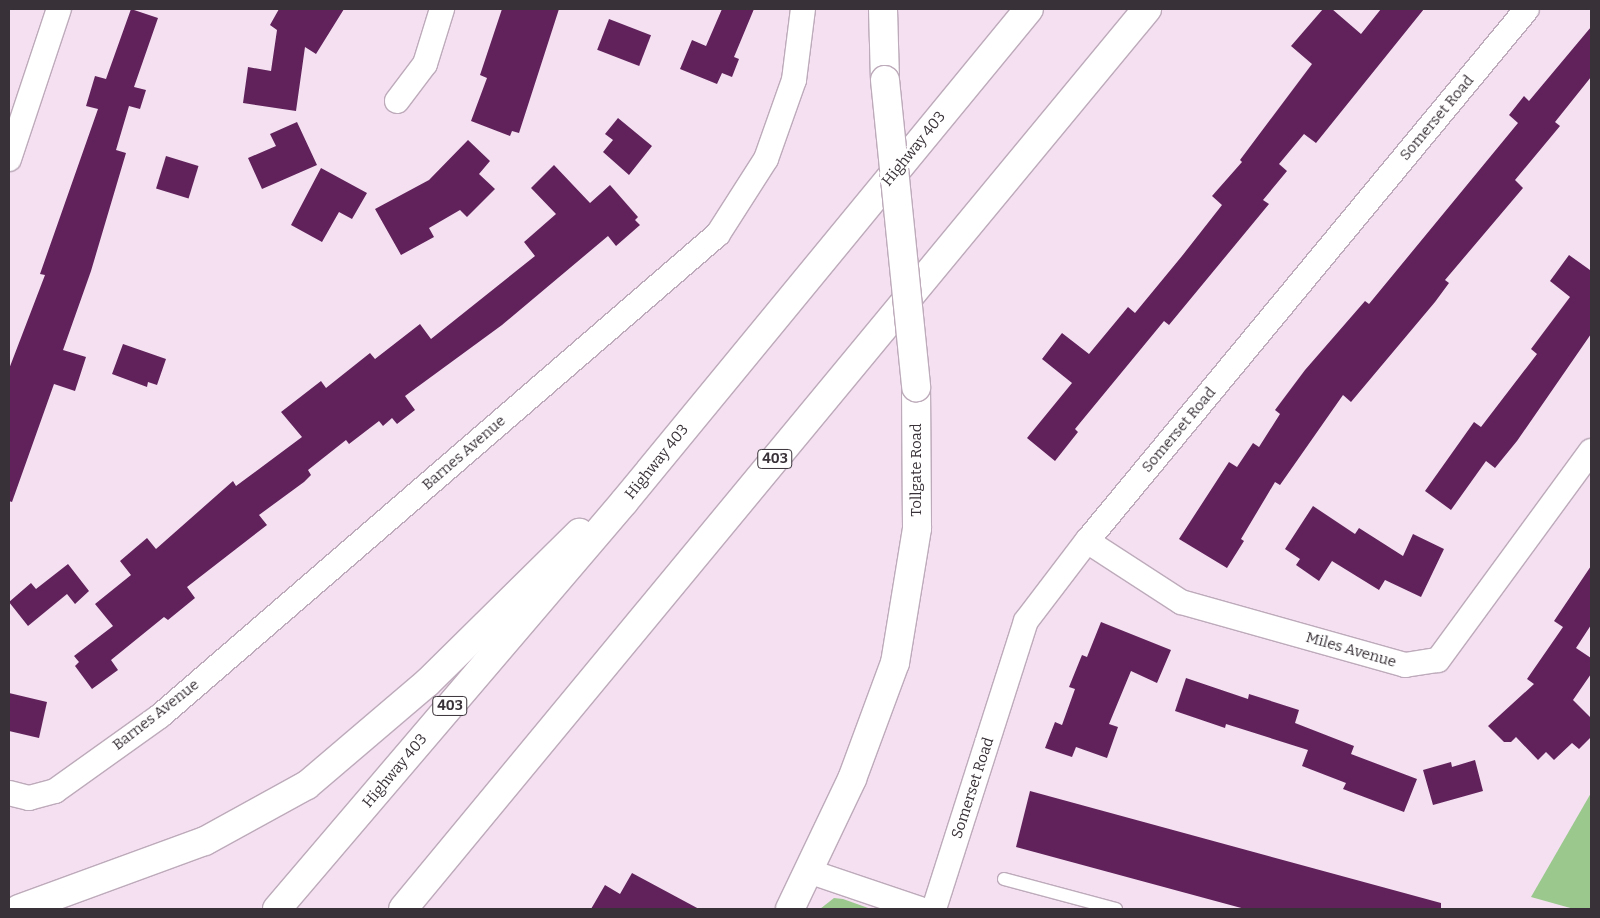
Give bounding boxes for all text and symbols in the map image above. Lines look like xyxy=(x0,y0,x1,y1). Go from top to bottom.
street label: Somerset Road xyxy=(1396,72,1478,164)
street label: Highway 403 xyxy=(878,108,950,190)
street label: Somerset Road xyxy=(1138,384,1220,476)
street label: Barnes Avenue xyxy=(419,412,509,494)
street label: Highway 403 xyxy=(621,421,693,503)
street label: Tollgate Road xyxy=(908,423,926,517)
road number: 403 xyxy=(756,448,794,470)
street label: Miles Avenue xyxy=(1304,628,1398,672)
street label: Barnes Avenue xyxy=(109,676,203,754)
road number: 403 xyxy=(431,694,469,718)
street label: Highway 403 xyxy=(359,730,431,812)
street label: Somerset Road xyxy=(948,735,998,841)

